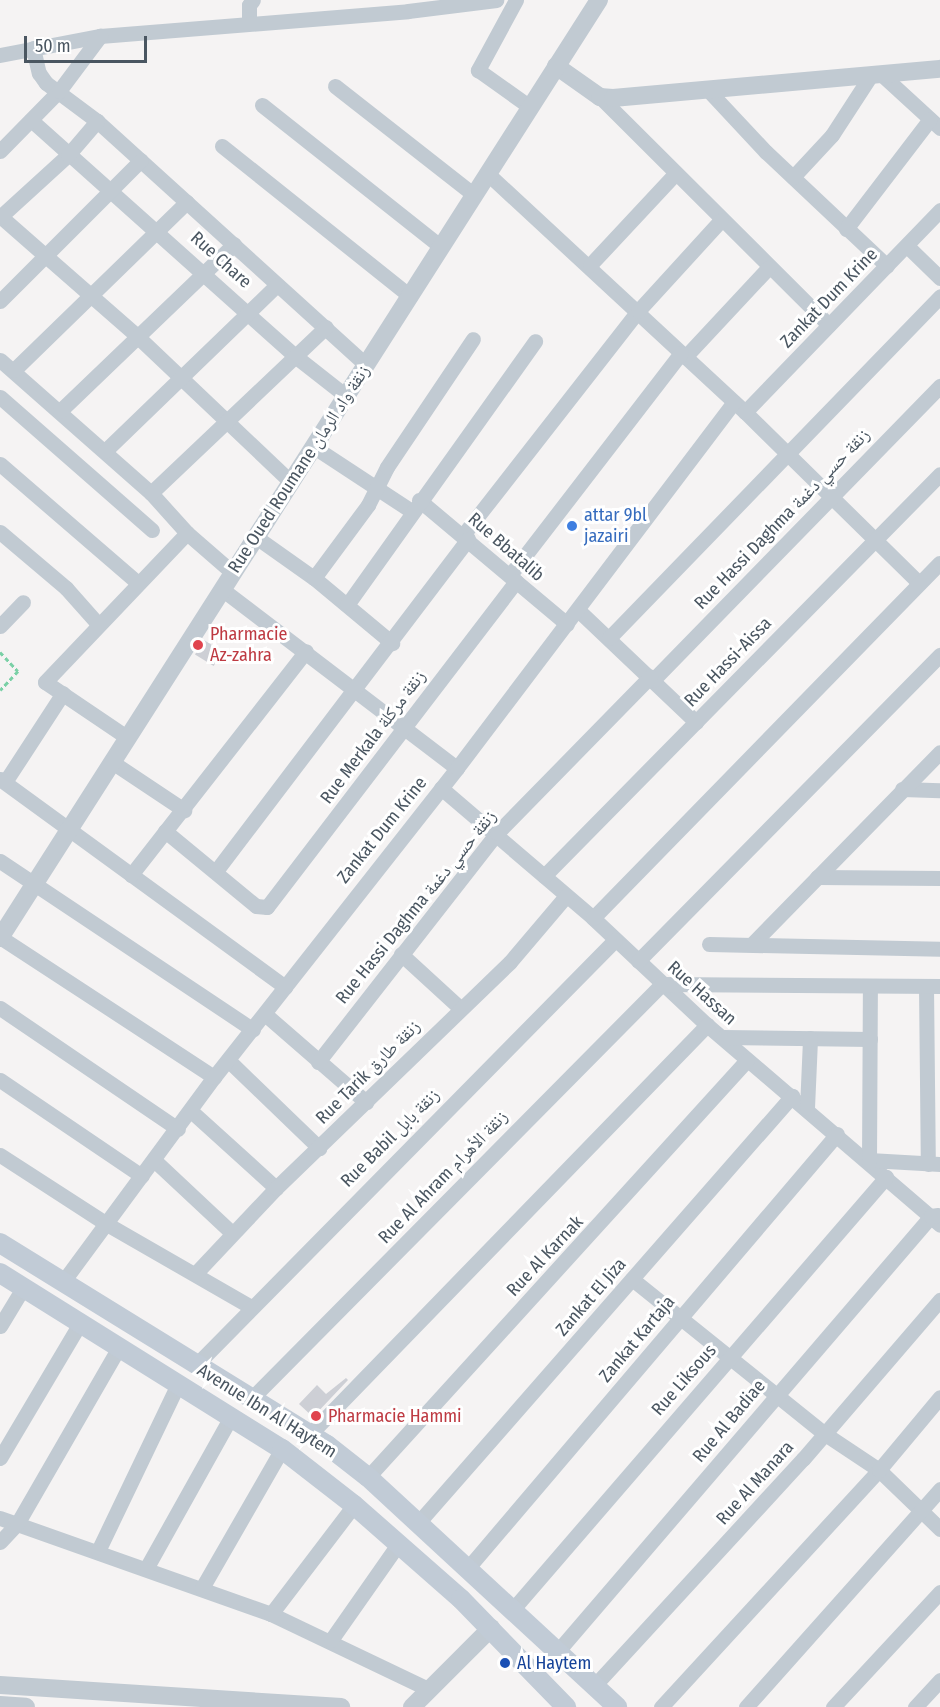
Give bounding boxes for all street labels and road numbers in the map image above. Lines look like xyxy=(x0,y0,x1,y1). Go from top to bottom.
street label: Rue Chare xyxy=(186,227,256,293)
street label: Zankat Dum Krine xyxy=(776,244,882,352)
street label: Rue Oued Roumane زنقة واد الرمان xyxy=(224,361,374,577)
street label: Rue Hassi Daghma زنقة حسي دغمة xyxy=(690,424,874,614)
street label: Rue Bbatalib xyxy=(464,508,548,586)
street label: Rue Hassi-Aissa xyxy=(680,613,776,711)
street label: Rue Merkala زنقة مركلة xyxy=(316,666,430,808)
street label: Zankat Dum Krine xyxy=(333,773,431,887)
street label: Rue Hassi Daghma زنقة حسي دغمة xyxy=(331,806,501,1008)
street label: Rue Hassan xyxy=(663,956,741,1030)
street label: Rue Tarik زنقة طارق xyxy=(311,1015,425,1129)
street label: Rue Babil زنقة بابل xyxy=(336,1084,444,1192)
street label: Rue Al Ahram زنقة الأهرام xyxy=(374,1106,512,1248)
street label: Rue Al Karnak xyxy=(502,1211,588,1301)
street label: Zankat El Jiza xyxy=(551,1254,631,1340)
street label: Zankat Kartaja xyxy=(595,1292,679,1386)
street label: Rue Liksous xyxy=(647,1340,721,1420)
street label: Avenue Ibn Al Haytem xyxy=(193,1359,341,1463)
street label: Rue Al Badiae xyxy=(688,1375,770,1467)
street label: Rue Al Manara xyxy=(712,1437,798,1529)

